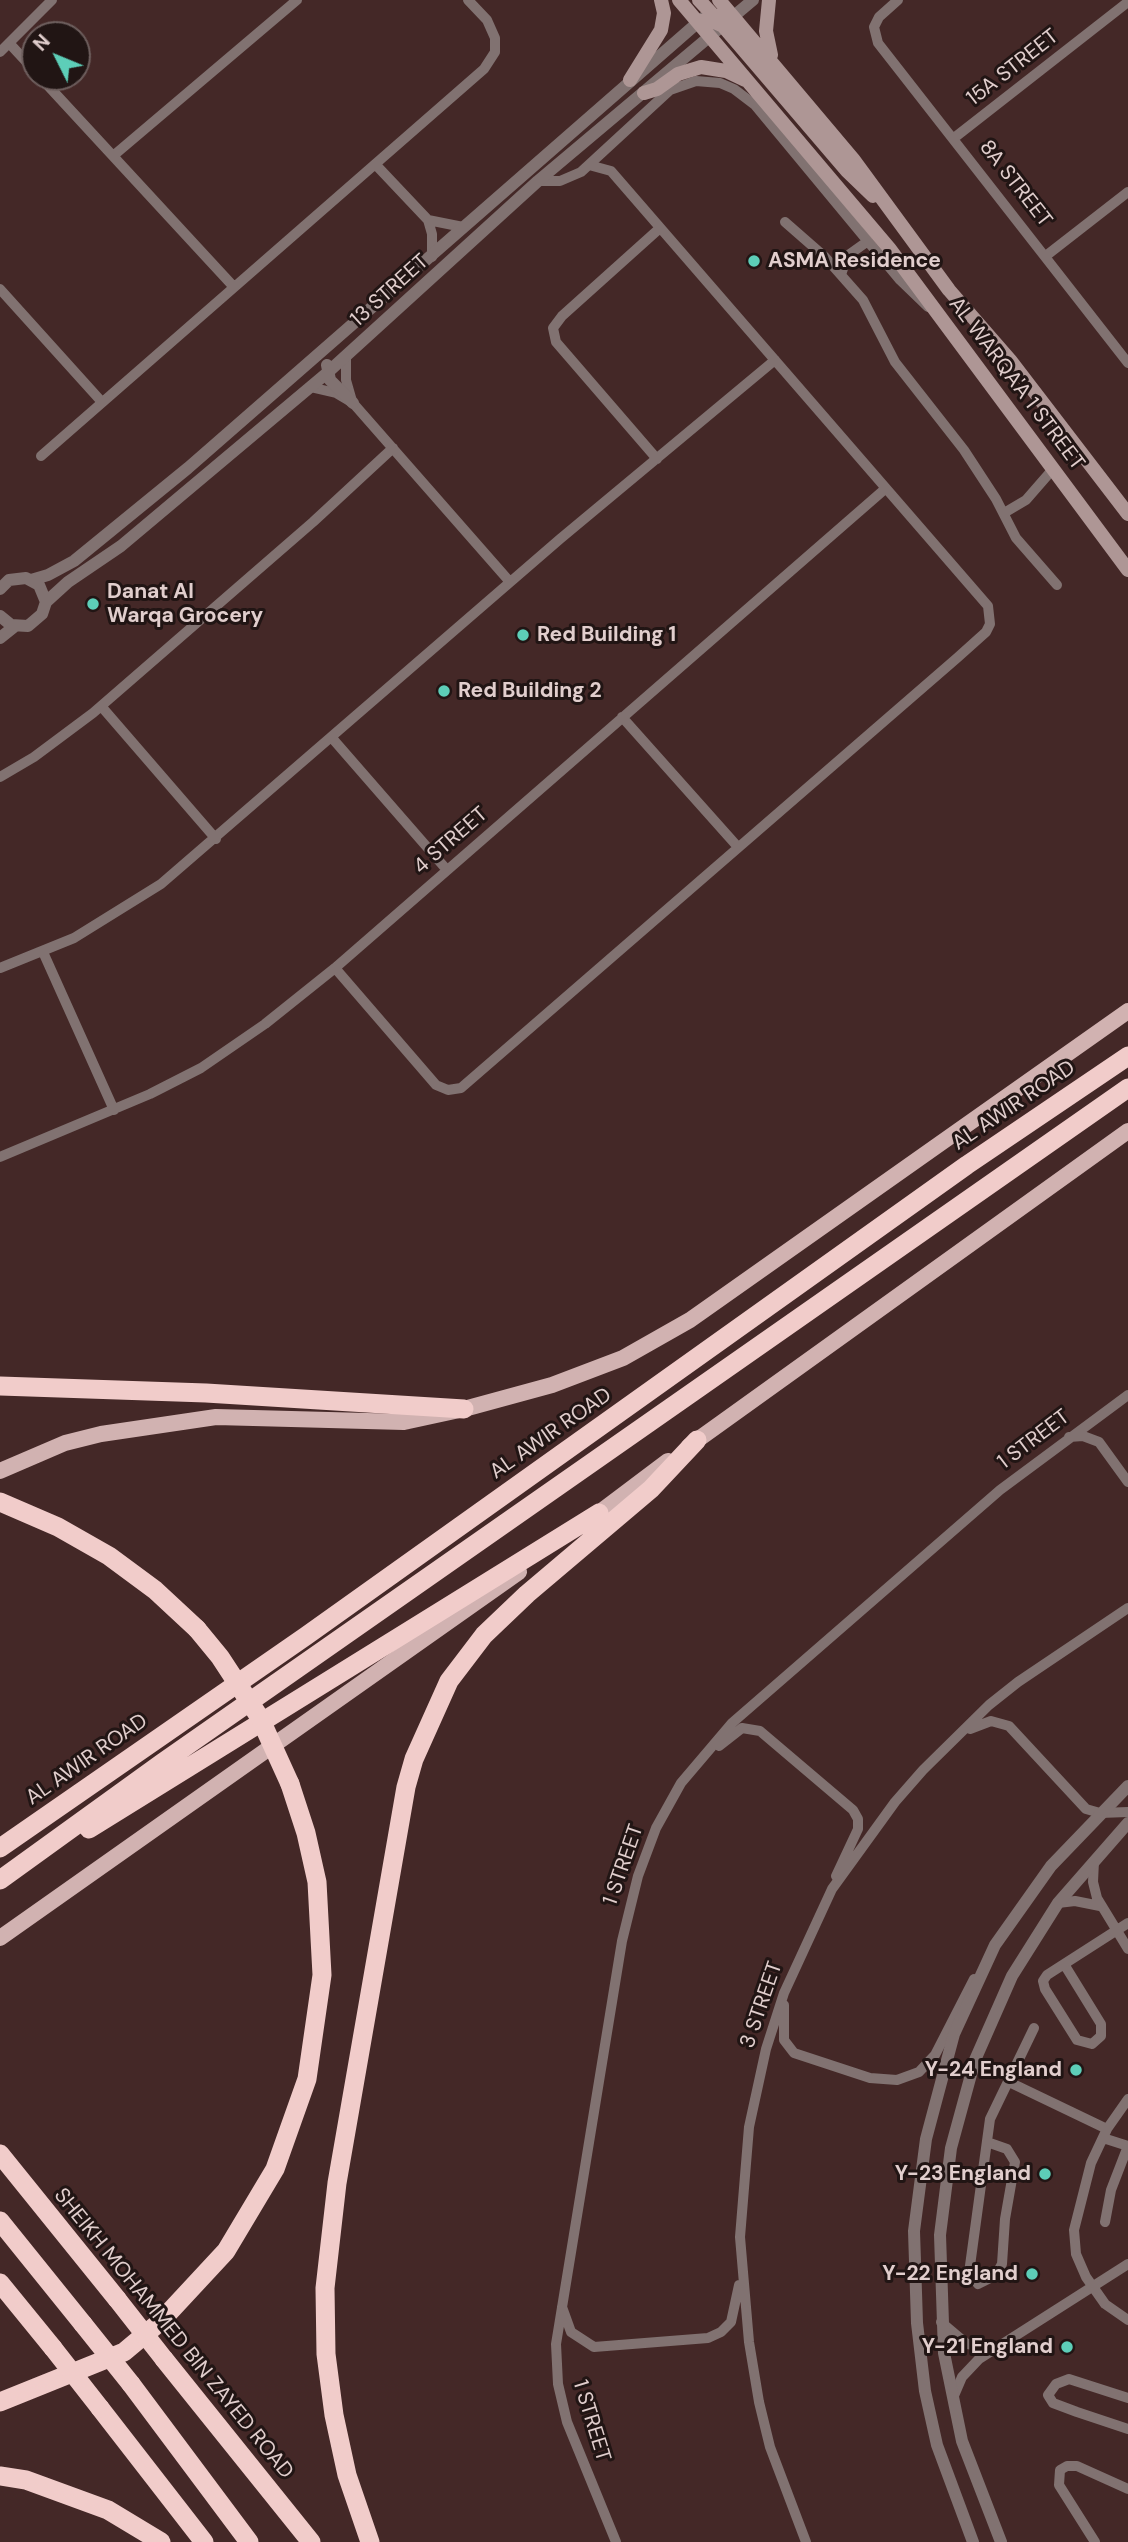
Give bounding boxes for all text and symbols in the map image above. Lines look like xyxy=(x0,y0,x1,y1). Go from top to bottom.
north arrow xyxy=(21,21,91,91)
street label: 15A STREET xyxy=(962,24,1064,112)
text: N xyxy=(28,29,56,56)
street label: 8A STREET xyxy=(973,136,1057,232)
place label: ASMA Residence xyxy=(768,248,941,274)
street label: 13 STREET xyxy=(346,249,434,333)
marker: ASMA Residence xyxy=(746,253,762,269)
street label: AL WARQA'A 1 STREET xyxy=(943,293,1089,475)
place label: Danat Al Warqa Grocery xyxy=(107,579,263,629)
marker: Danat Al Warqa Grocery xyxy=(85,596,101,612)
place label: Red Building 1 xyxy=(537,622,676,648)
marker: Red Building 1 xyxy=(515,627,531,643)
place label: Red Building 2 xyxy=(458,678,602,704)
marker: Red Building 2 xyxy=(436,683,452,699)
street label: 4 STREET xyxy=(409,802,493,880)
street label: AL AWIR ROAD xyxy=(948,1056,1080,1156)
street label: AL AWIR ROAD xyxy=(485,1383,617,1485)
street label: 1 STREET xyxy=(993,1405,1075,1475)
street label: AL AWIR ROAD xyxy=(21,1709,153,1811)
street label: 1 STREET xyxy=(598,1821,650,1909)
street label: 3 STREET xyxy=(736,1959,788,2051)
place label: Y-24 England xyxy=(925,2057,1062,2083)
marker: Y-24 England xyxy=(1068,2062,1084,2078)
place label: Y-23 England xyxy=(895,2161,1031,2187)
marker: Y-23 England xyxy=(1037,2166,1053,2182)
street label: SHEIKH MOHAMMED BIN ZAYED ROAD xyxy=(48,2184,298,2484)
place label: Y-22 England xyxy=(882,2261,1018,2287)
marker: Y-22 England xyxy=(1024,2266,1040,2282)
place label: Y-21 England xyxy=(922,2334,1053,2360)
marker: Y-21 England xyxy=(1059,2339,1075,2355)
street label: 1 STREET xyxy=(567,2377,615,2465)

